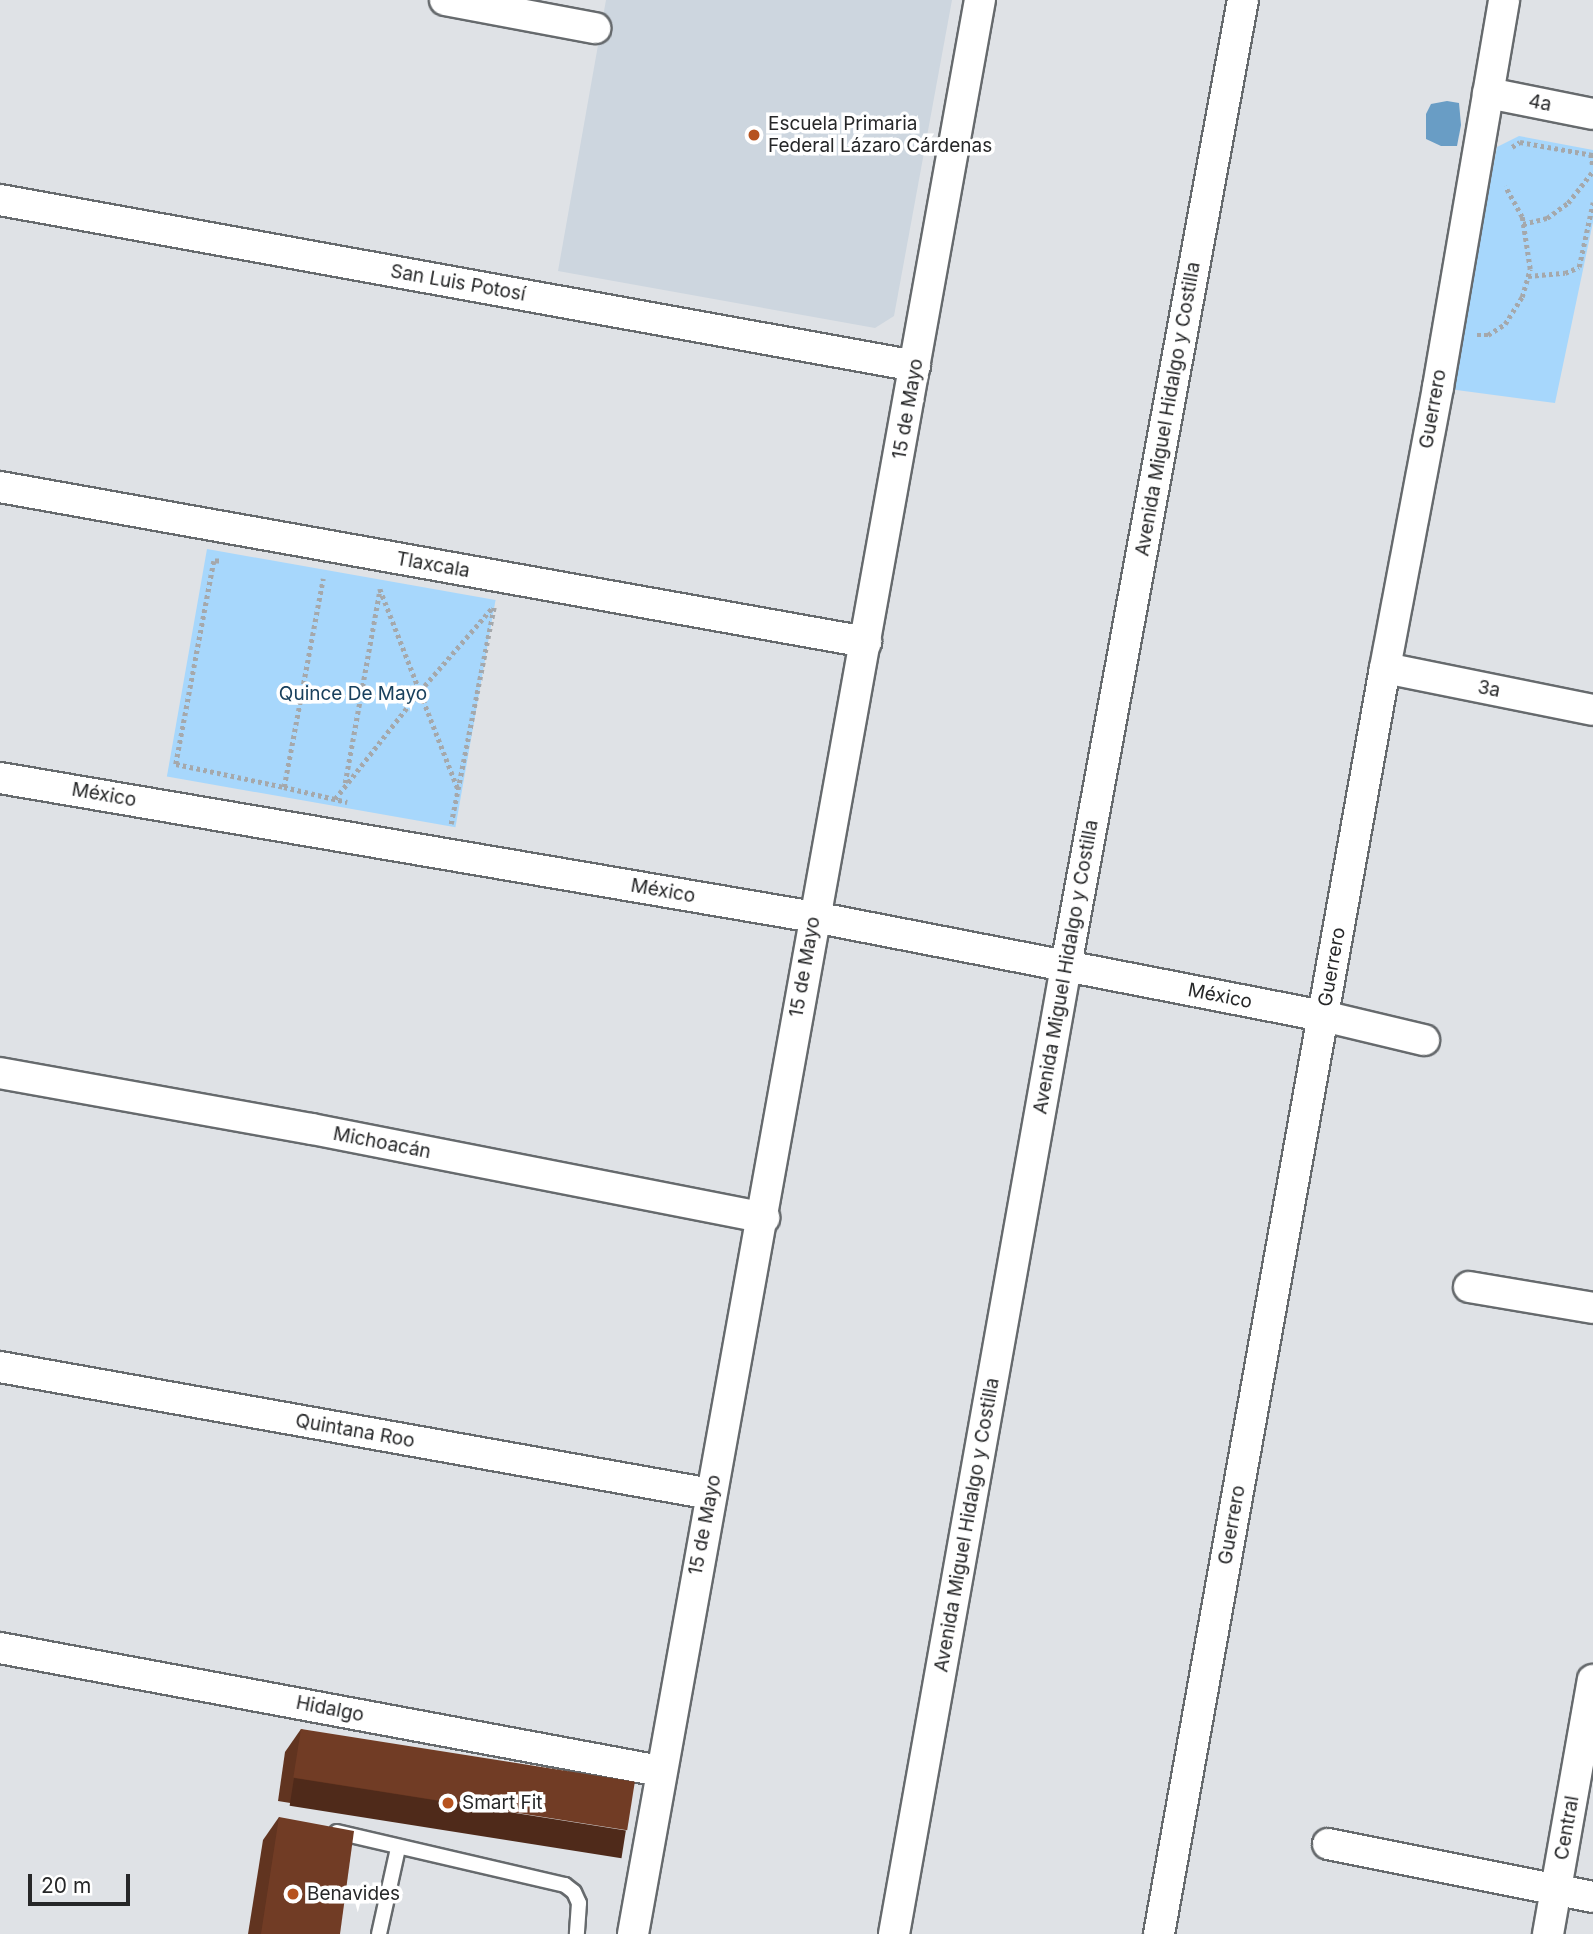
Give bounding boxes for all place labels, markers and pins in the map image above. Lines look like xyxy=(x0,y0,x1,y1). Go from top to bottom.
place label: Escuela Primaria Federal Lázaro Cárdenas xyxy=(768,113,992,157)
marker: Escuela Primaria Federal Lázaro Cárdenas xyxy=(746,127,762,143)
place label: Smart Fit xyxy=(462,1792,543,1814)
marker: Smart Fit xyxy=(440,1795,456,1811)
place label: Benavides xyxy=(307,1883,400,1905)
marker: Benavides xyxy=(285,1886,301,1902)

